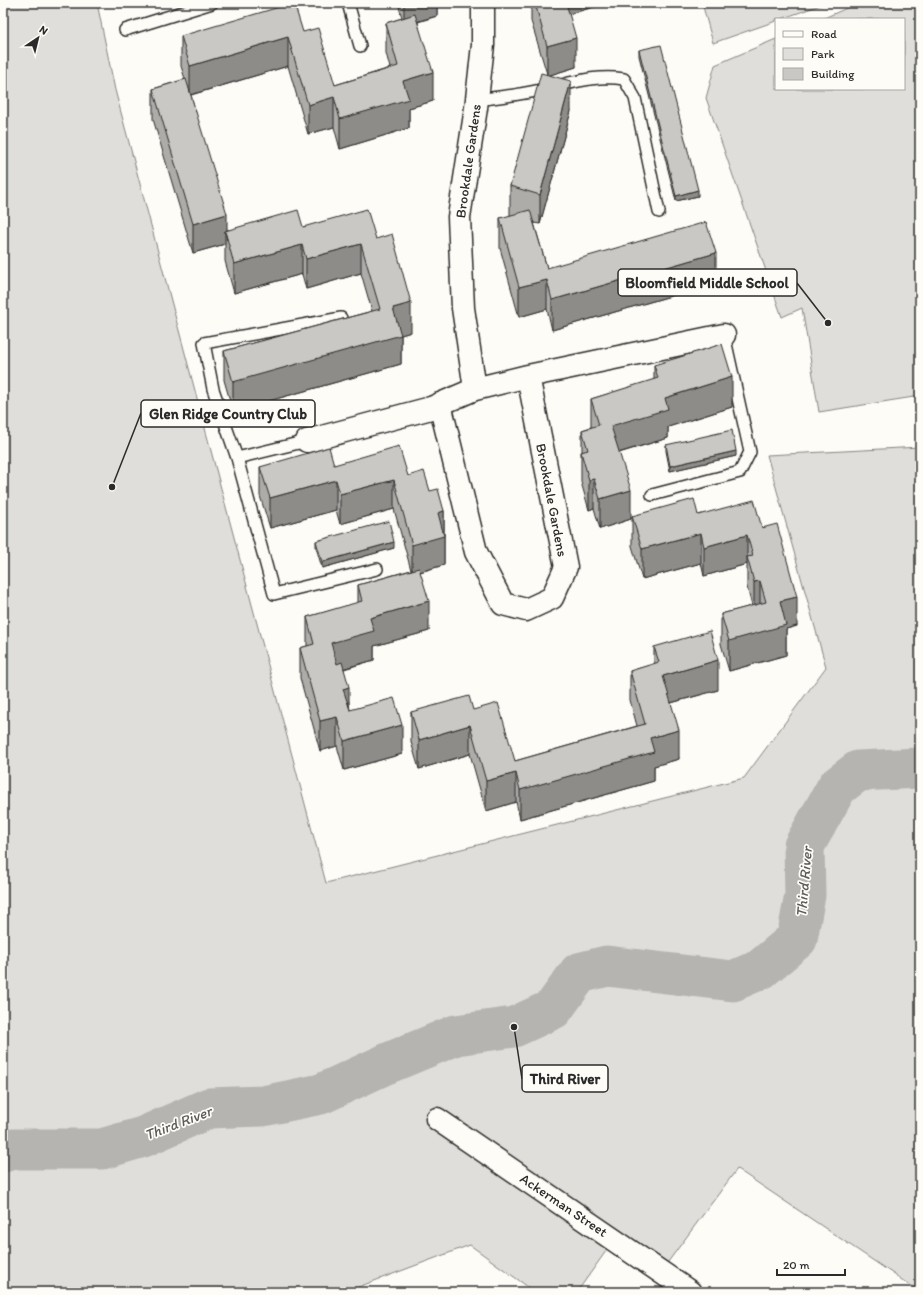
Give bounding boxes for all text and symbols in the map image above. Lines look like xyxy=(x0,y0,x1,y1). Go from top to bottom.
north arrow xyxy=(18,18,58,58)
legend xyxy=(775,18,905,90)
text: N xyxy=(37,23,50,38)
text: Road xyxy=(811,27,837,41)
text: Park xyxy=(811,47,835,61)
text: Building xyxy=(811,67,855,81)
street label: Brookdale Gardens xyxy=(452,103,485,219)
callout: Bloomfield Middle School xyxy=(618,269,797,296)
text: Bloomfield Middle School xyxy=(625,274,789,292)
callout: Glen Ridge Country Club xyxy=(141,400,315,427)
text: Glen Ridge Country Club xyxy=(149,405,307,424)
street label: Brookdale Gardens xyxy=(532,442,571,558)
water label: Third River xyxy=(792,844,816,918)
callout: Third River xyxy=(522,1065,608,1092)
text: Third River xyxy=(529,1070,601,1088)
water label: Third River xyxy=(142,1101,216,1144)
street label: Ackerman Street xyxy=(517,1170,611,1241)
scale bar xyxy=(777,1251,845,1277)
text: 20 m xyxy=(783,1258,810,1272)

